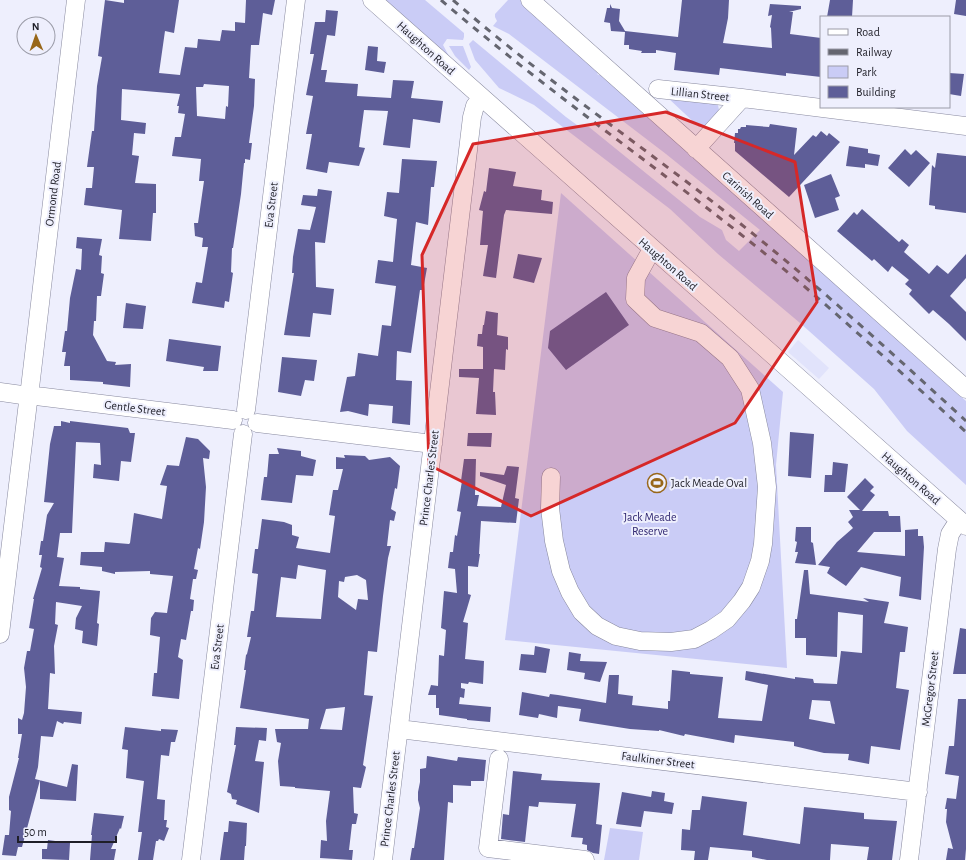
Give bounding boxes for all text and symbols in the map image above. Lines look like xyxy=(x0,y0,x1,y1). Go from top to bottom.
north arrow xyxy=(16,16,56,56)
legend xyxy=(820,16,950,108)
street label: Haughton Road xyxy=(395,19,457,77)
text: N xyxy=(32,21,40,32)
text: Road xyxy=(856,26,880,38)
text: Railway xyxy=(856,46,892,59)
text: Park xyxy=(856,66,877,78)
street label: Lillian Street xyxy=(670,85,730,103)
text: Building xyxy=(856,86,896,98)
street label: Ormond Road xyxy=(43,161,63,227)
street label: Carinish Road xyxy=(720,169,776,221)
street label: Eva Street xyxy=(262,181,280,229)
street label: Haughton Road xyxy=(636,235,700,293)
street label: Gentle Street xyxy=(104,398,166,418)
street label: Prince Charles Street xyxy=(417,429,441,526)
street label: Haughton Road xyxy=(879,449,943,507)
sports icon: Jack Meade Oval xyxy=(646,472,668,494)
place label: Jack Meade Oval xyxy=(671,477,747,489)
park label: Jack Meade Reserve xyxy=(623,511,677,537)
street label: Eva Street xyxy=(208,623,226,671)
street label: McGregor Street xyxy=(919,650,941,727)
street label: Prince Charles Street xyxy=(378,750,402,847)
street label: Faulkiner Street xyxy=(621,750,695,770)
scale bar xyxy=(18,818,116,844)
text: 50 m xyxy=(24,826,47,838)

